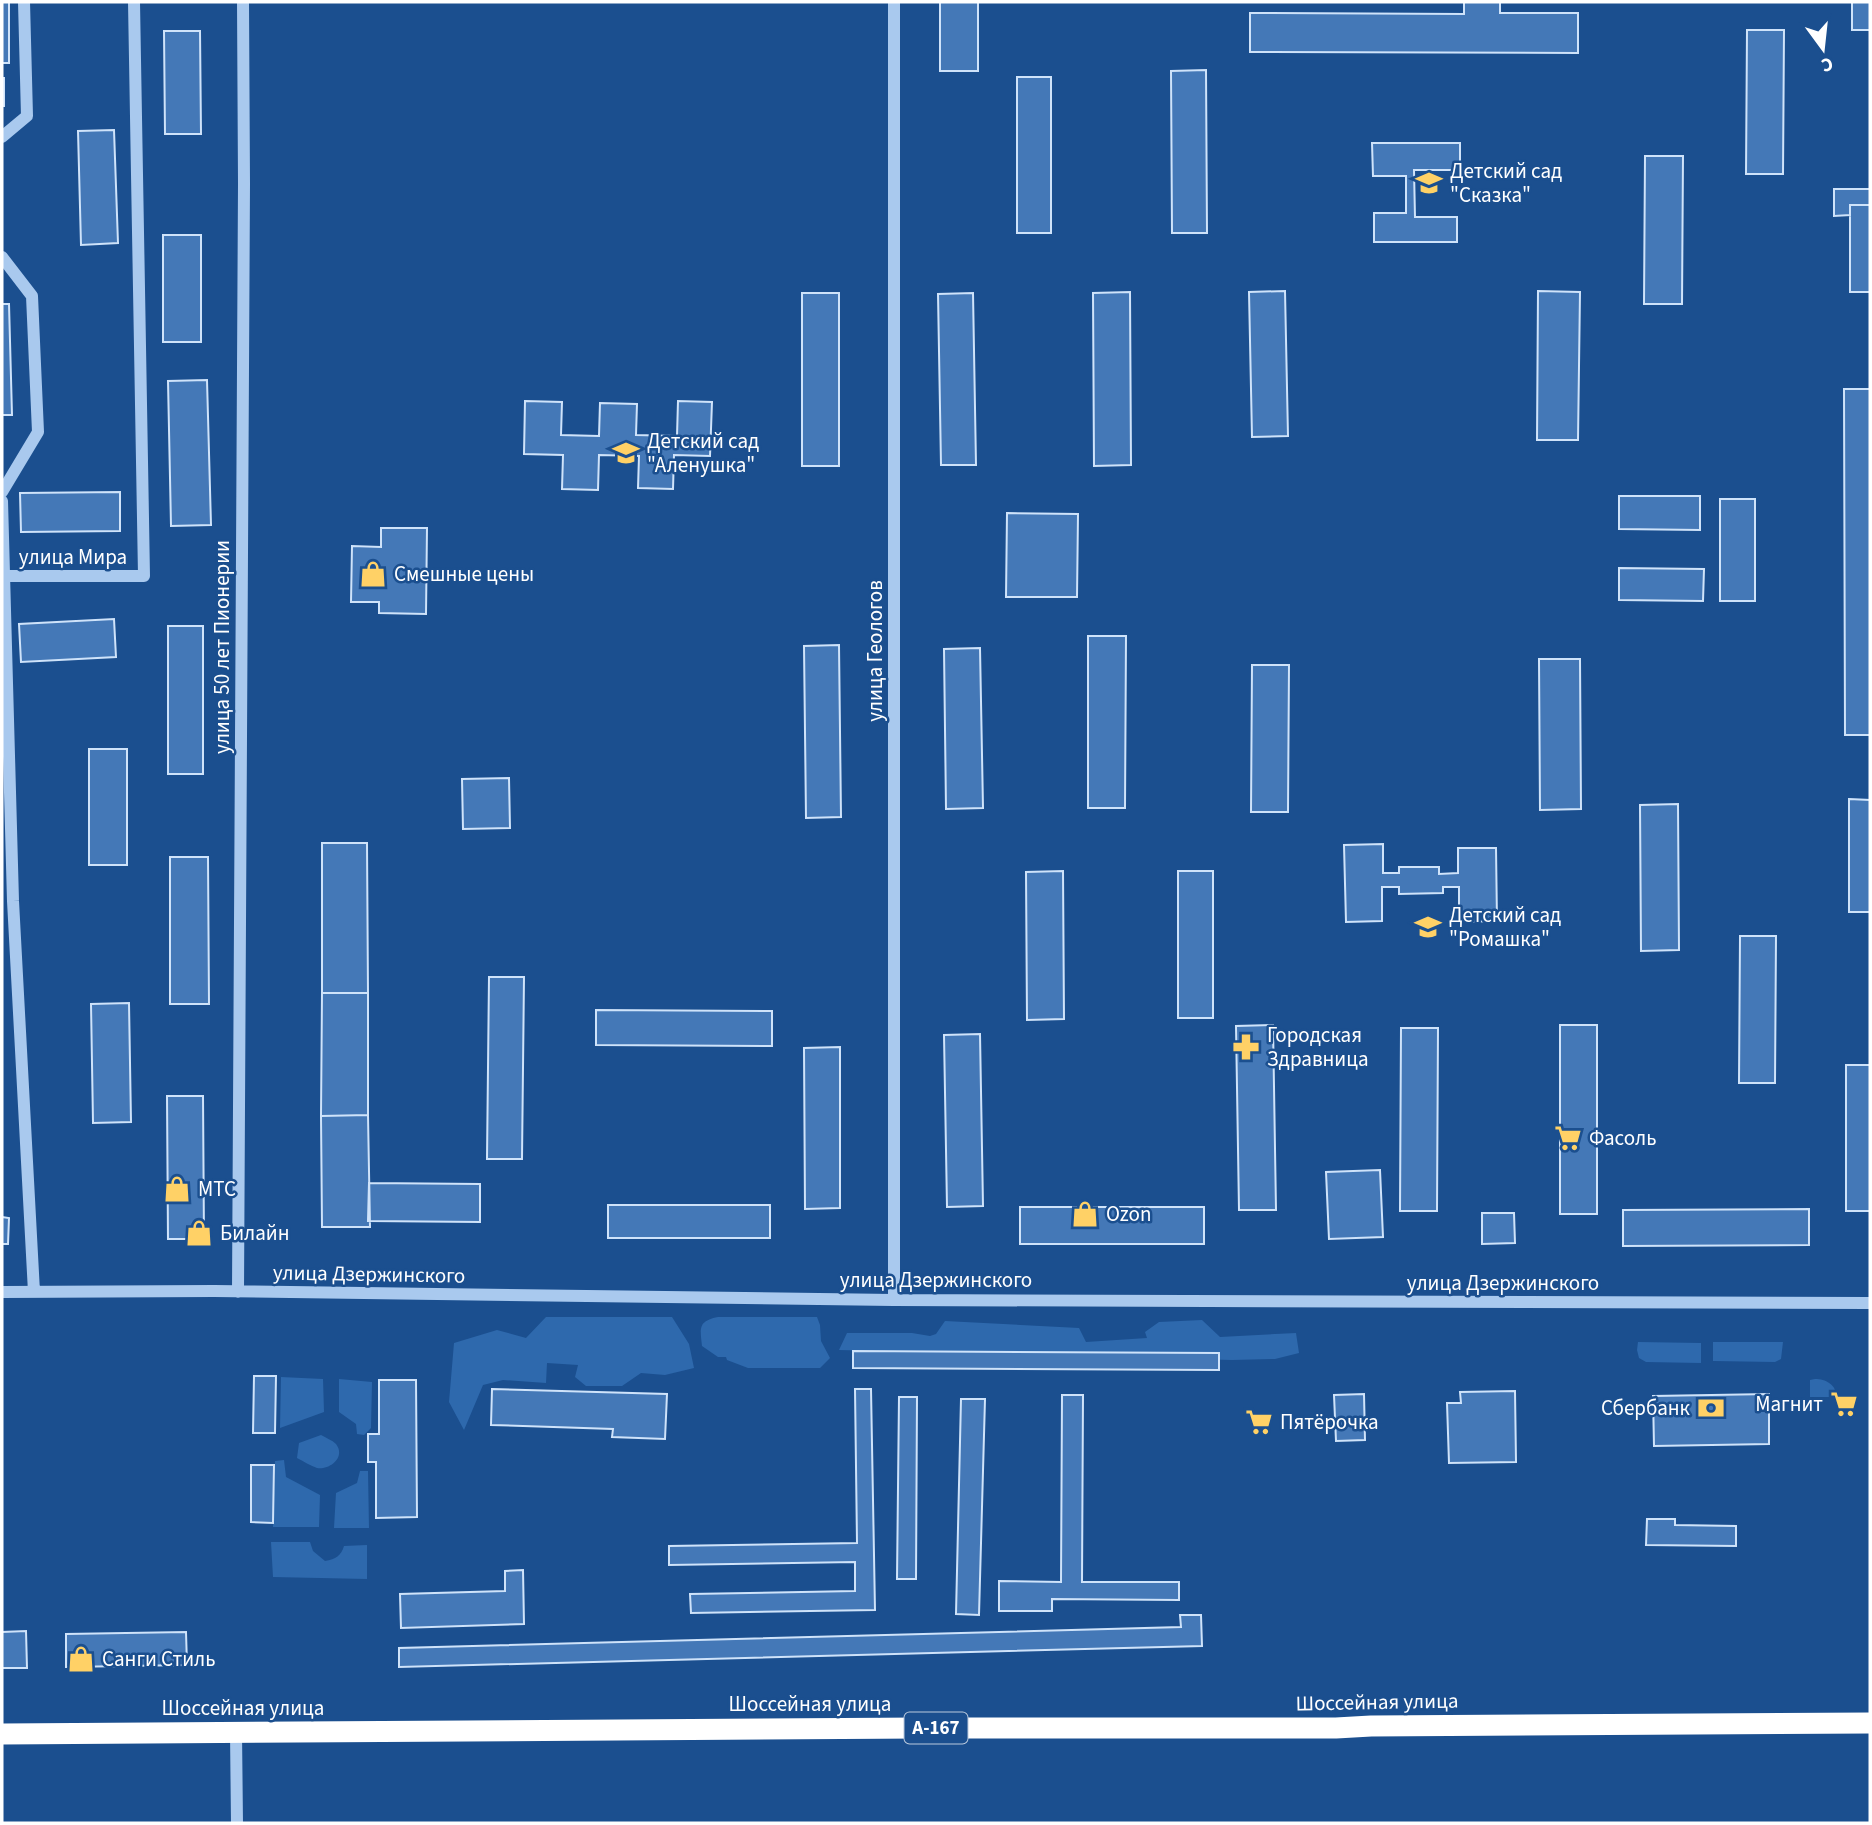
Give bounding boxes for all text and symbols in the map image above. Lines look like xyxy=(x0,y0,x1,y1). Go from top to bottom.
north arrow xyxy=(1788,14,1858,84)
text: С xyxy=(1818,50,1836,78)
place label: Детский сад "Сказка" xyxy=(1450,156,1562,210)
school or university icon: Детский сад "Сказка" xyxy=(1414,168,1444,198)
place label: Детский сад "Аленушка" xyxy=(647,426,759,480)
school or university icon: Детский сад "Аленушка" xyxy=(611,438,641,468)
street label: улица 50 лет Пионерии xyxy=(207,540,237,754)
street label: улица Мира xyxy=(19,542,127,572)
shop icon: Смешные цены xyxy=(358,559,388,589)
place label: Смешные цены xyxy=(394,559,534,589)
street label: улица Геологов xyxy=(860,580,890,722)
place label: Детский сад "Ромашка" xyxy=(1449,900,1561,954)
school or university icon: Детский сад "Ромашка" xyxy=(1413,912,1443,942)
place label: Городская Здравница xyxy=(1267,1020,1369,1074)
pharmacy icon: Городская Здравница xyxy=(1231,1032,1261,1062)
supermarket icon: Фасоль xyxy=(1553,1123,1583,1153)
place label: Фасоль xyxy=(1589,1123,1657,1153)
shop icon: МТС xyxy=(162,1174,192,1204)
place label: МТС xyxy=(198,1174,236,1204)
shop icon: Ozon xyxy=(1070,1199,1100,1229)
place label: Ozon xyxy=(1106,1199,1151,1229)
shop icon: Билайн xyxy=(184,1218,214,1248)
place label: Билайн xyxy=(220,1218,289,1248)
street label: улица Дзержинского xyxy=(272,1257,466,1291)
street label: улица Дзержинского xyxy=(840,1265,1032,1295)
street label: улица Дзержинского xyxy=(1407,1268,1599,1298)
place label: Магнит xyxy=(1755,1389,1823,1419)
supermarket icon: Магнит xyxy=(1829,1389,1859,1419)
place label: Сбербанк xyxy=(1601,1393,1691,1423)
bank icon: Сбербанк xyxy=(1696,1393,1726,1423)
supermarket icon: Пятёрочка xyxy=(1244,1407,1274,1437)
place label: Пятёрочка xyxy=(1280,1407,1379,1437)
shop icon: Санги Стиль xyxy=(66,1644,96,1674)
place label: Санги Стиль xyxy=(102,1644,215,1674)
street label: Шоссейная улица xyxy=(1295,1686,1459,1718)
street label: Шоссейная улица xyxy=(729,1689,891,1719)
street label: Шоссейная улица xyxy=(162,1693,324,1723)
road number: А-167 xyxy=(904,1712,968,1744)

